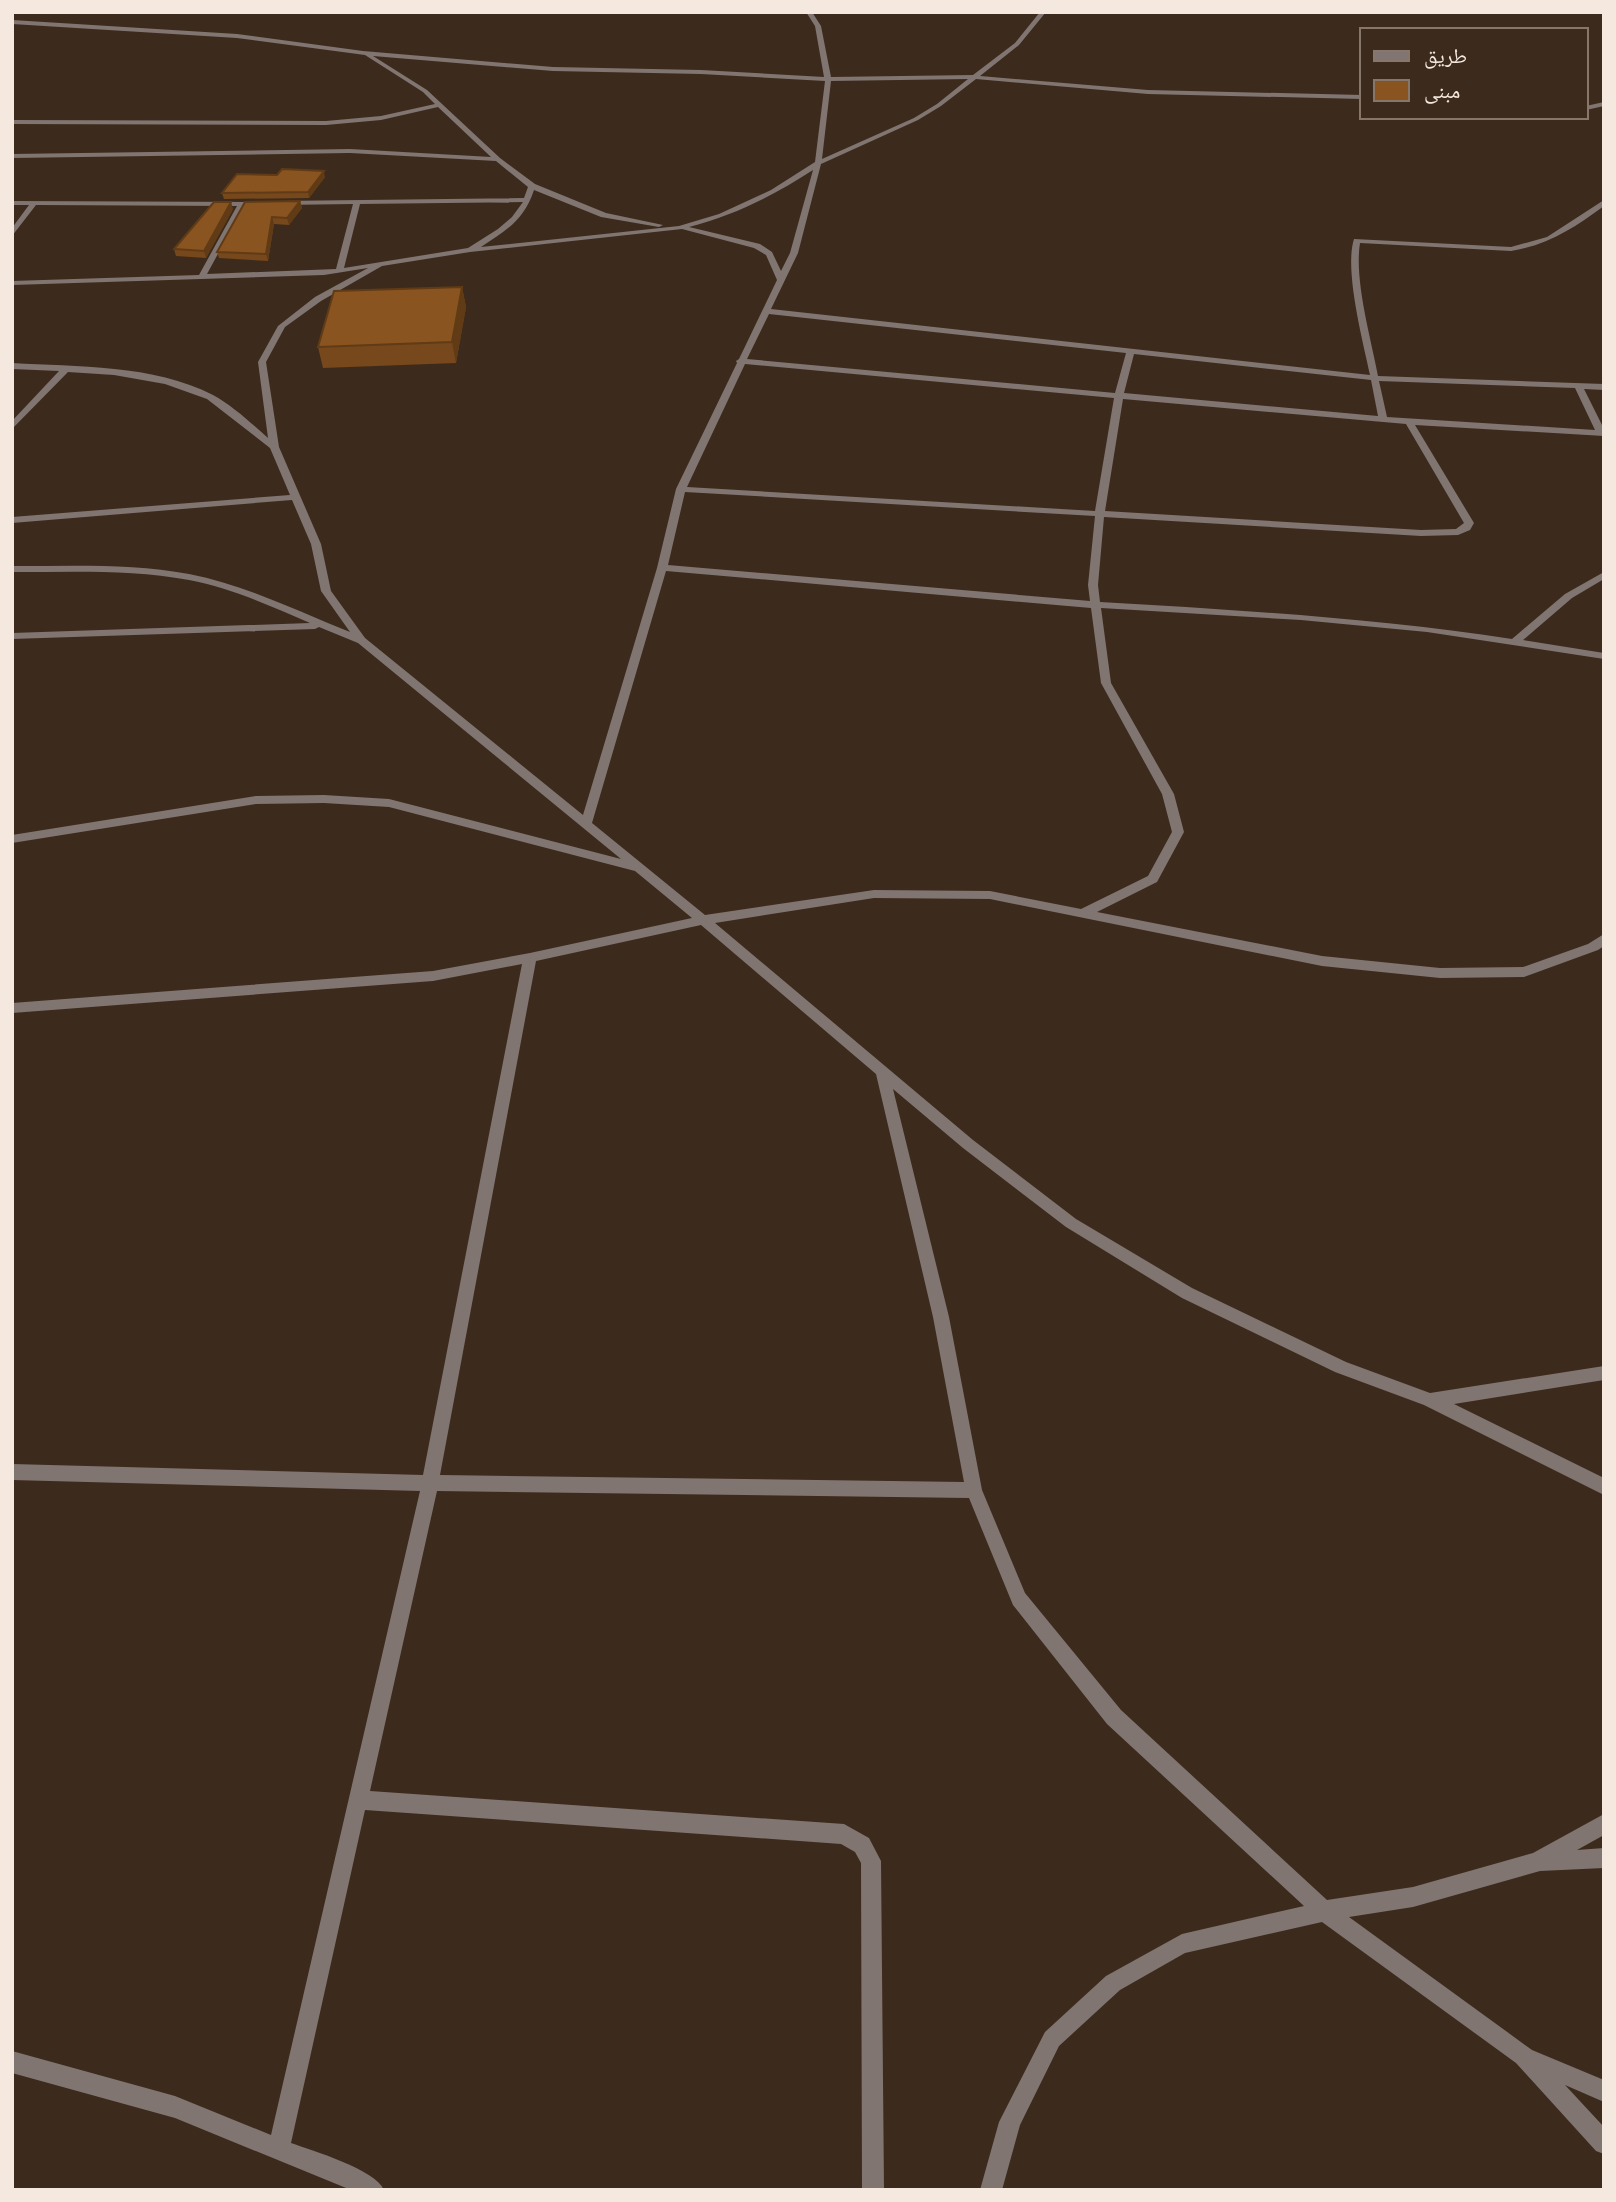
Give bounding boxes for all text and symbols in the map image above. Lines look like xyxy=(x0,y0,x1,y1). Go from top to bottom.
legend xyxy=(1360,28,1588,119)
text: طريق xyxy=(1424,41,1467,70)
text: مبنى xyxy=(1424,76,1460,105)

